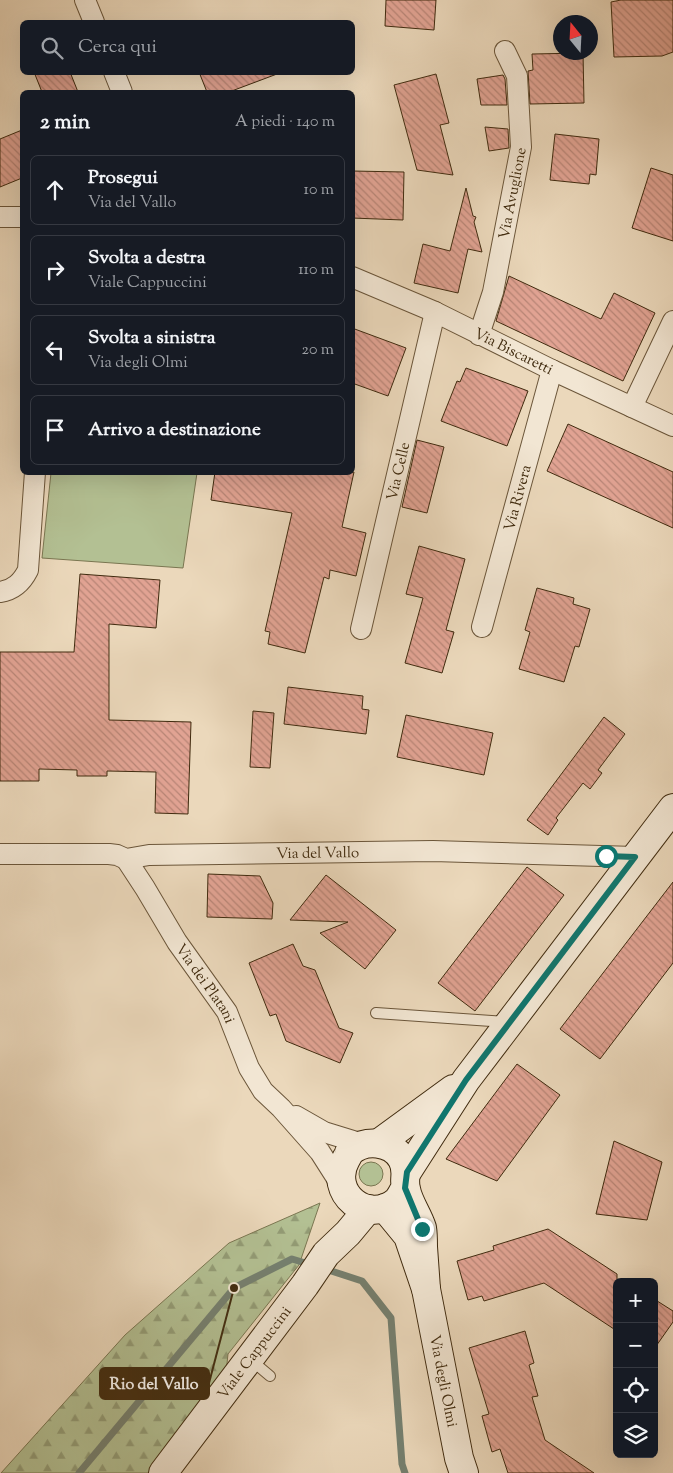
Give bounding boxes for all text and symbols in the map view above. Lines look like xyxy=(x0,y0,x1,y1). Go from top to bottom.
north arrow xyxy=(553,15,598,60)
search box xyxy=(20,20,355,75)
icon: search xyxy=(38,34,66,62)
text: Cerca qui xyxy=(78,34,157,61)
text: 2 min xyxy=(40,108,90,138)
text: A piedi · 140 m xyxy=(235,111,335,134)
street label: Via Avuglione xyxy=(494,146,533,241)
text: Prosegui xyxy=(88,165,158,192)
icon: ahead xyxy=(41,176,69,204)
text: 10 m xyxy=(304,179,334,202)
text: Via del Vallo xyxy=(88,192,176,215)
text: Svolta a destra xyxy=(88,245,205,272)
icon: right xyxy=(41,256,69,284)
text: 110 m xyxy=(298,259,334,282)
text: Viale Cappuccini xyxy=(88,272,207,295)
street label: Via Biscaretti xyxy=(470,324,556,381)
text: Svolta a sinistra xyxy=(88,325,216,352)
icon: left xyxy=(41,336,69,364)
text: 20 m xyxy=(301,339,334,362)
text: Via degli Olmi xyxy=(88,352,188,375)
icon: arrive xyxy=(41,416,69,444)
text: Arrivo a destinazione xyxy=(88,417,261,444)
street label: Via Celle xyxy=(382,440,416,503)
street label: Via Rivera xyxy=(500,463,538,533)
street label: Via del Vallo xyxy=(276,843,359,865)
route start xyxy=(595,845,618,868)
street label: Via dei Platani xyxy=(170,940,239,1027)
route end xyxy=(411,1218,434,1241)
map controls xyxy=(613,1278,658,1458)
button: + xyxy=(613,1278,658,1323)
street label: Viale Cappuccini xyxy=(213,1303,297,1404)
button: − xyxy=(613,1323,658,1368)
street label: Via degli Olmi xyxy=(423,1333,462,1429)
callout: Rio del Vallo xyxy=(100,1368,209,1399)
button: locate xyxy=(613,1368,658,1413)
text: Rio del Vallo xyxy=(109,1374,199,1397)
button: layers xyxy=(613,1413,658,1458)

